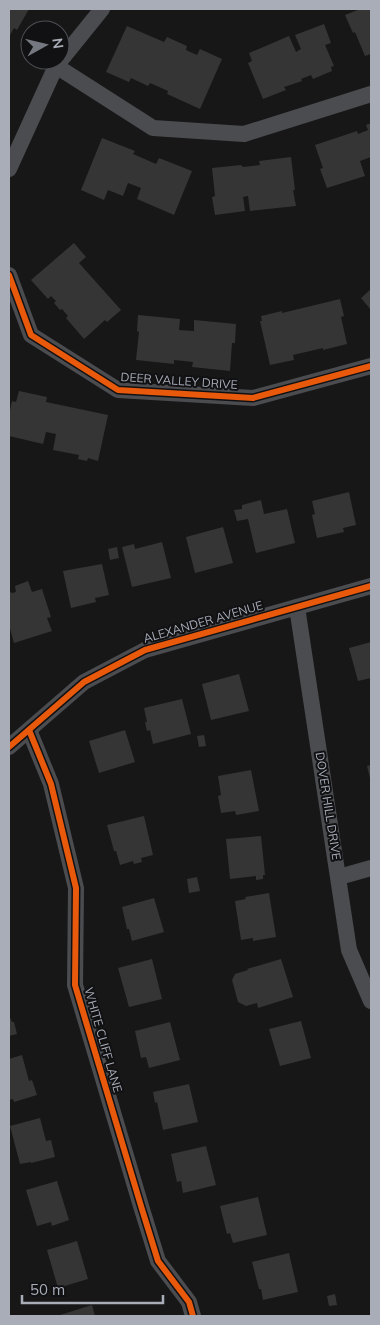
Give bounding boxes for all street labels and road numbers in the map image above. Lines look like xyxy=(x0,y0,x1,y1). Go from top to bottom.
street label: DEER VALLEY DRIVE xyxy=(120,369,238,392)
street label: ALEXANDER AVENUE xyxy=(141,597,264,646)
street label: DOVER HILL DRIVE xyxy=(313,751,344,861)
street label: WHITE CLIFF LANE xyxy=(81,986,126,1094)

